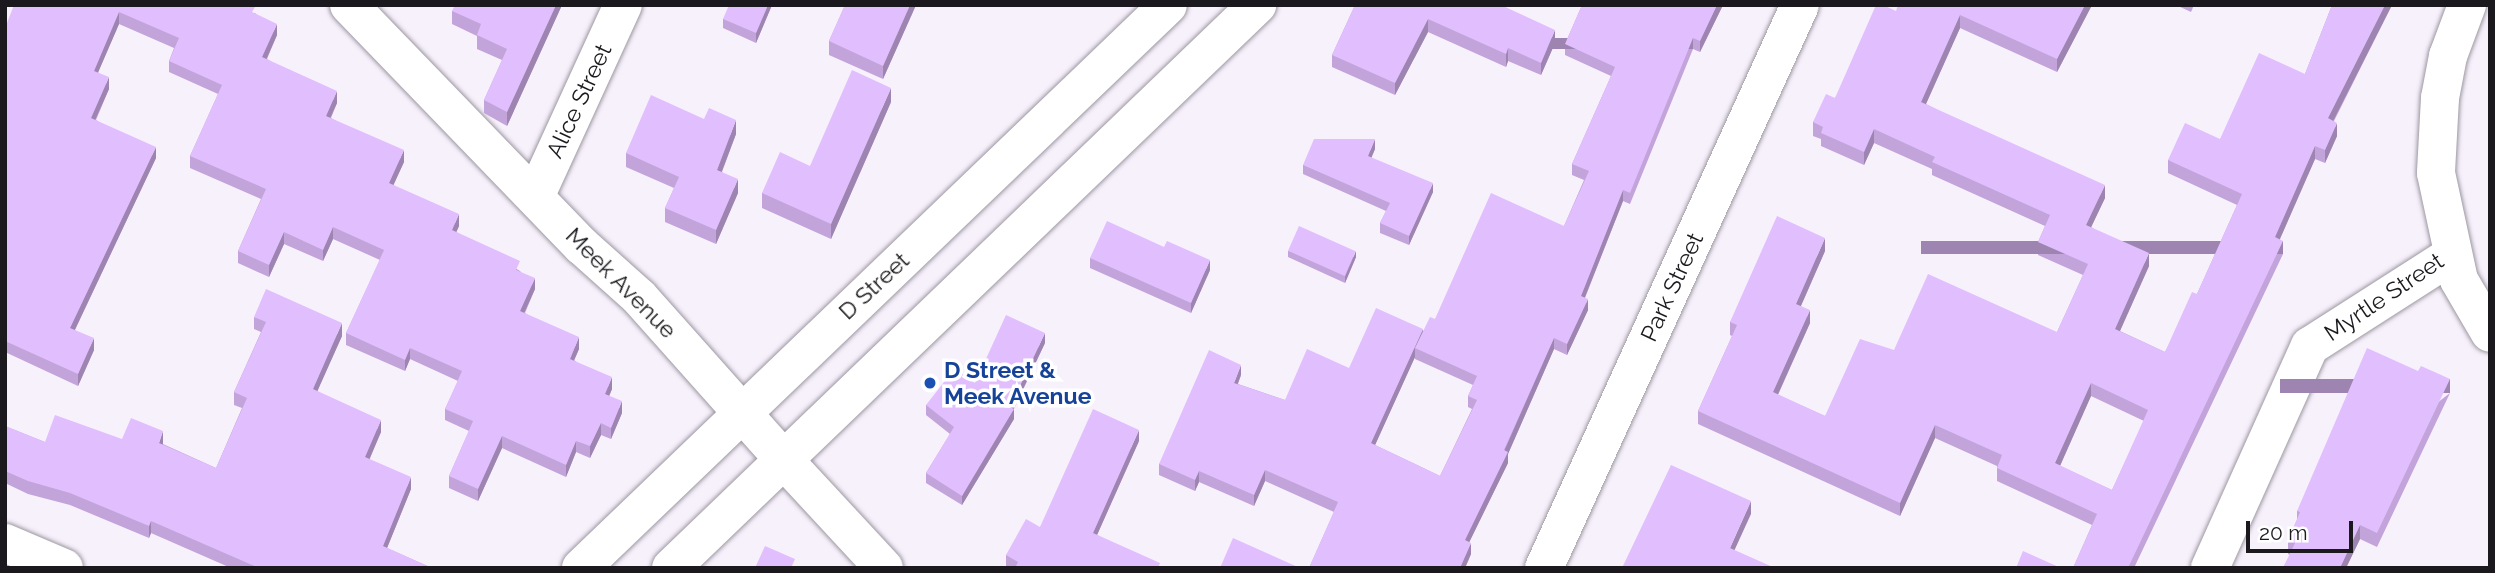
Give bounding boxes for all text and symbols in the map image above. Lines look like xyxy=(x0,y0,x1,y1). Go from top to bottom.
street label: Alice Street xyxy=(541,40,617,162)
street label: Meek Avenue xyxy=(560,222,682,344)
street label: Park Street xyxy=(1635,228,1709,346)
street label: D Street xyxy=(833,247,915,325)
street label: Myrtle Street xyxy=(2319,247,2449,347)
place label: D Street & Meek Avenue xyxy=(944,356,1092,410)
marker: D Street & Meek Avenue xyxy=(922,375,938,391)
scale bar xyxy=(2250,506,2357,550)
text: 20 m xyxy=(2259,520,2307,545)

